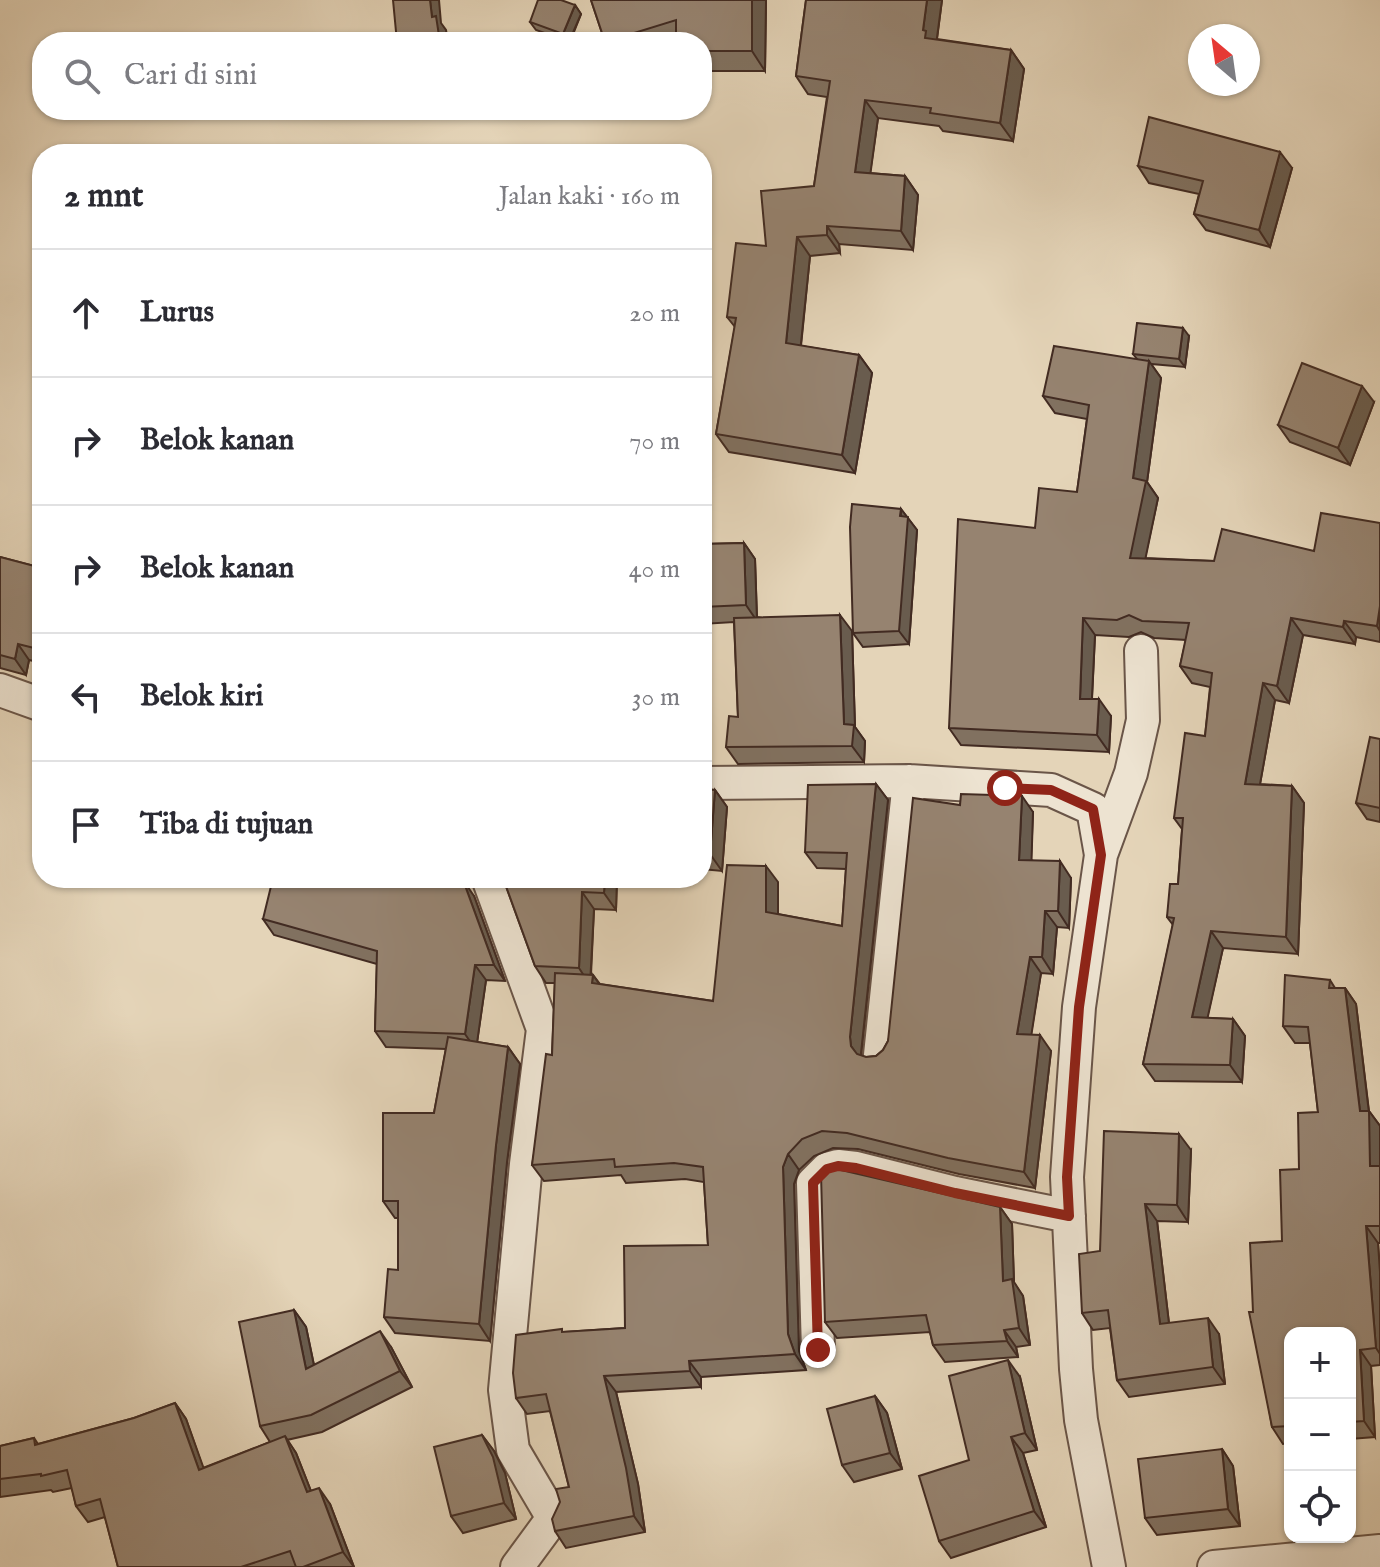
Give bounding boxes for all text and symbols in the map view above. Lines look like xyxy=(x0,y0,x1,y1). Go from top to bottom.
north arrow xyxy=(1188,24,1260,96)
search box xyxy=(32,32,712,120)
icon: search xyxy=(60,54,104,98)
text: Cari di sini xyxy=(124,57,257,95)
text: 2 mnt xyxy=(64,175,143,218)
text: Jalan kaki · 160 m xyxy=(499,180,680,213)
icon: ahead xyxy=(64,291,108,335)
text: Lurus xyxy=(140,294,214,332)
text: 20 m xyxy=(629,297,680,330)
icon: right xyxy=(64,419,108,463)
text: Belok kanan xyxy=(140,422,294,460)
text: 70 m xyxy=(629,425,680,458)
icon: right xyxy=(64,547,108,591)
text: Belok kanan xyxy=(140,550,294,588)
text: 40 m xyxy=(629,553,680,586)
icon: left xyxy=(64,675,108,719)
text: Belok kiri xyxy=(140,678,263,716)
text: 30 m xyxy=(632,681,680,714)
route start xyxy=(987,770,1023,806)
icon: arrive xyxy=(64,803,108,847)
text: Tiba di tujuan xyxy=(140,806,313,844)
map controls xyxy=(1284,1327,1356,1543)
button: + xyxy=(1284,1327,1356,1399)
route end xyxy=(800,1332,836,1368)
button: − xyxy=(1284,1399,1356,1471)
button: locate xyxy=(1284,1471,1356,1543)

